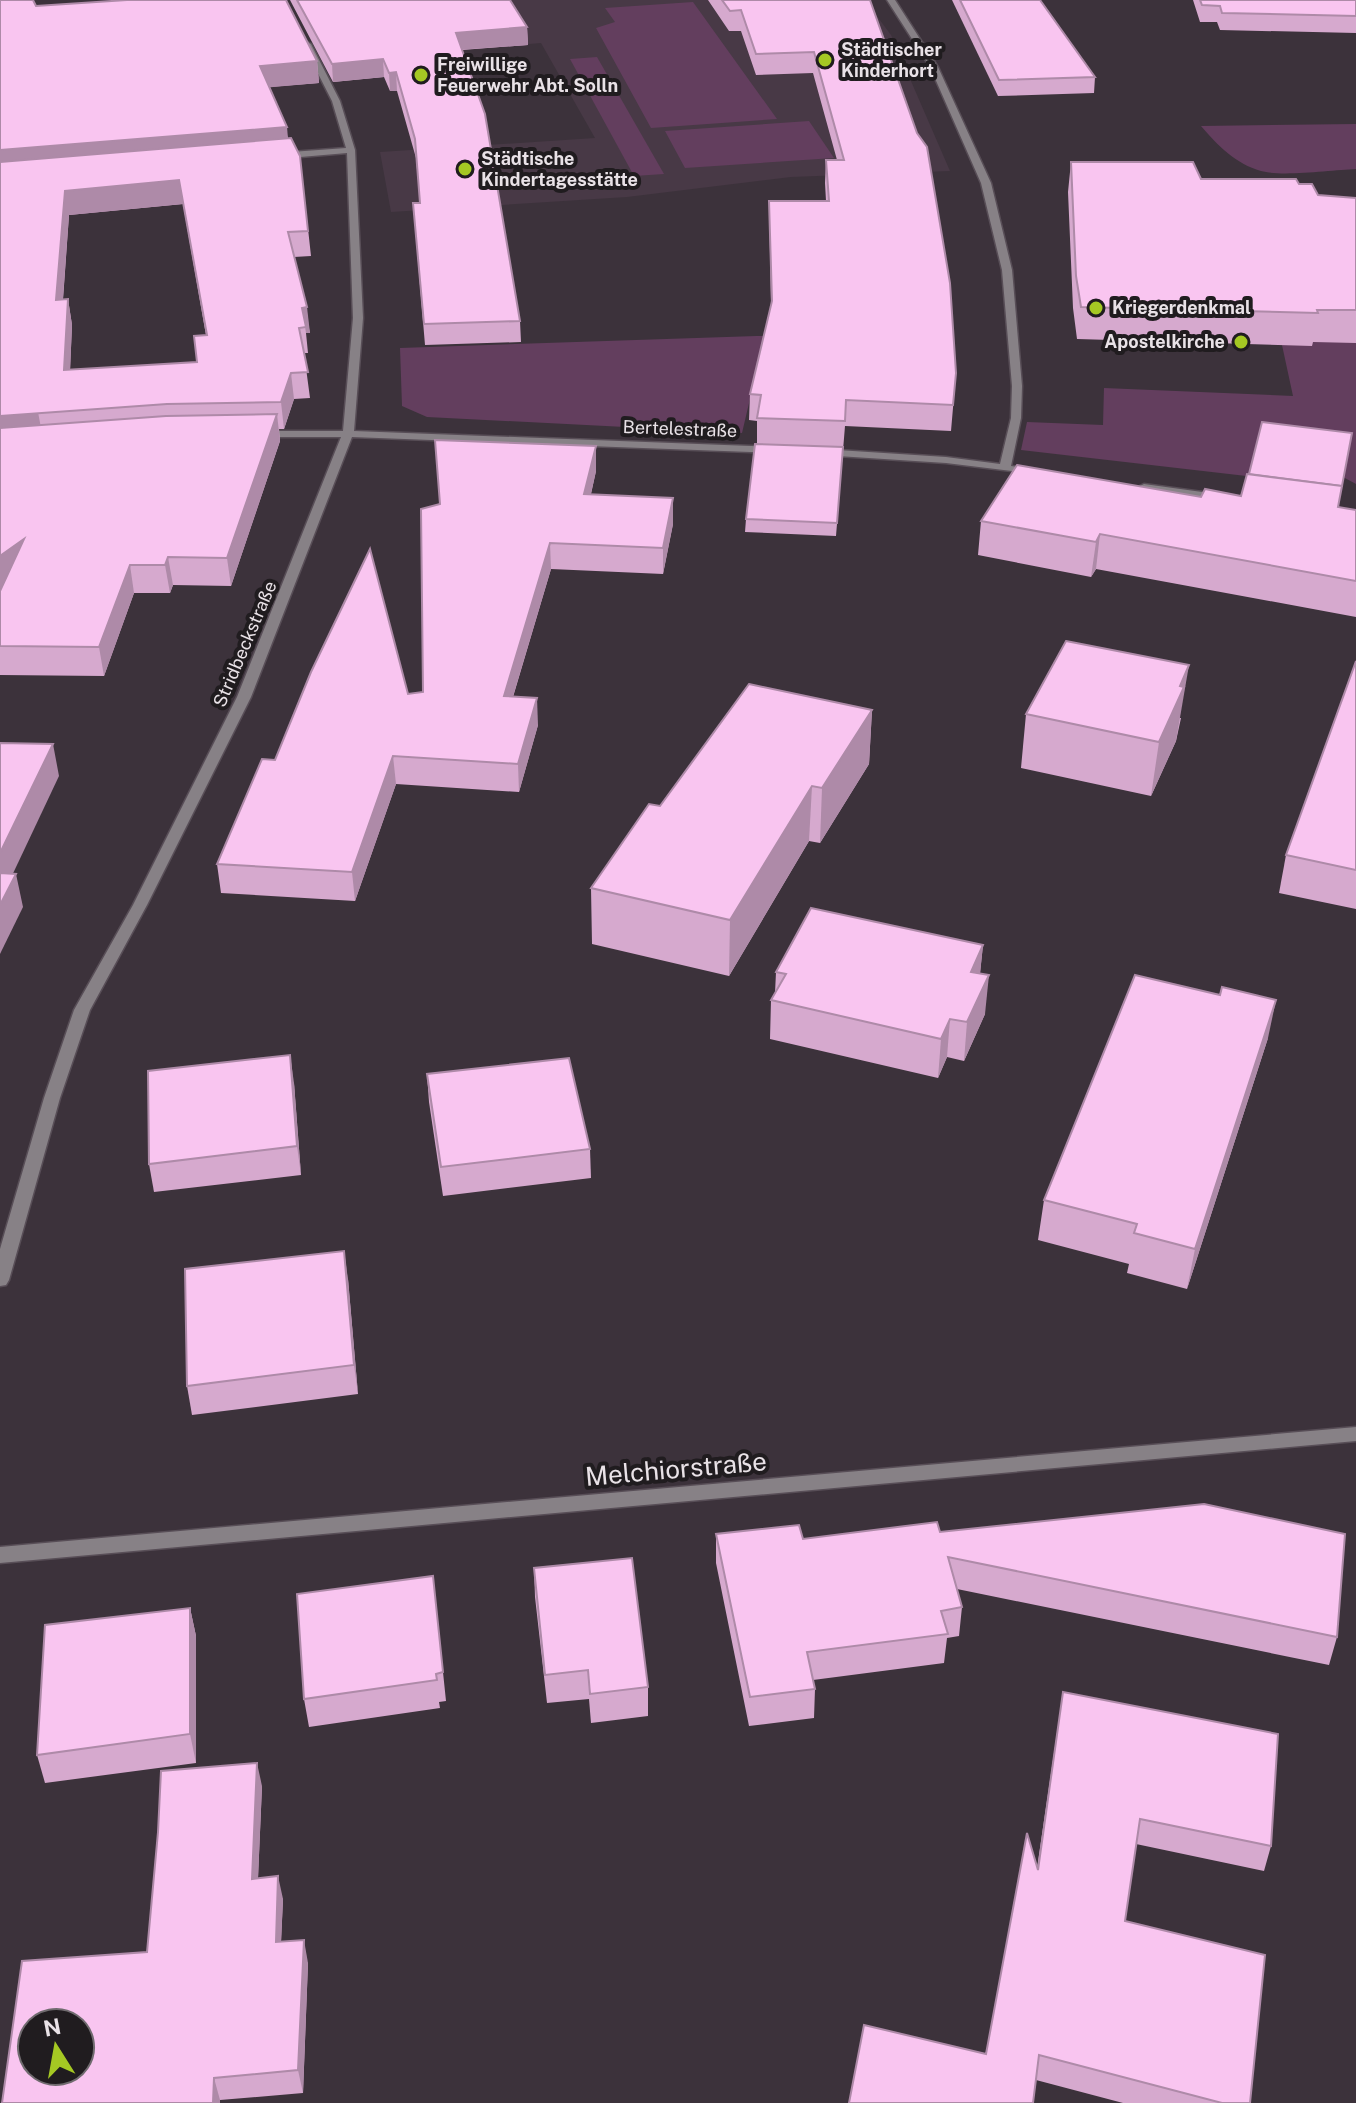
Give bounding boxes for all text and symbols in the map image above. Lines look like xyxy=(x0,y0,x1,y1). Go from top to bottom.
place label: Städtischer Kinderhort xyxy=(841,39,942,81)
marker: Städtischer Kinderhort xyxy=(816,51,834,69)
place label: Freiwillige Feuerwehr Abt. Solln xyxy=(437,54,618,96)
marker: Freiwillige Feuerwehr Abt. Solln xyxy=(412,66,430,84)
place label: Städtische Kindertagesstätte xyxy=(481,148,638,190)
marker: Städtische Kindertagesstätte xyxy=(456,160,474,178)
place label: Kriegerdenkmal xyxy=(1112,297,1251,318)
marker: Kriegerdenkmal xyxy=(1087,299,1105,317)
place label: Apostelkirche xyxy=(1104,331,1225,352)
marker: Apostelkirche xyxy=(1232,333,1250,351)
street label: Bertelestraße xyxy=(622,416,738,441)
street label: Stridbeckstraße xyxy=(209,578,281,710)
street label: Melchiorstraße xyxy=(584,1445,768,1492)
north arrow xyxy=(16,2007,96,2087)
text: N xyxy=(41,2013,63,2042)

